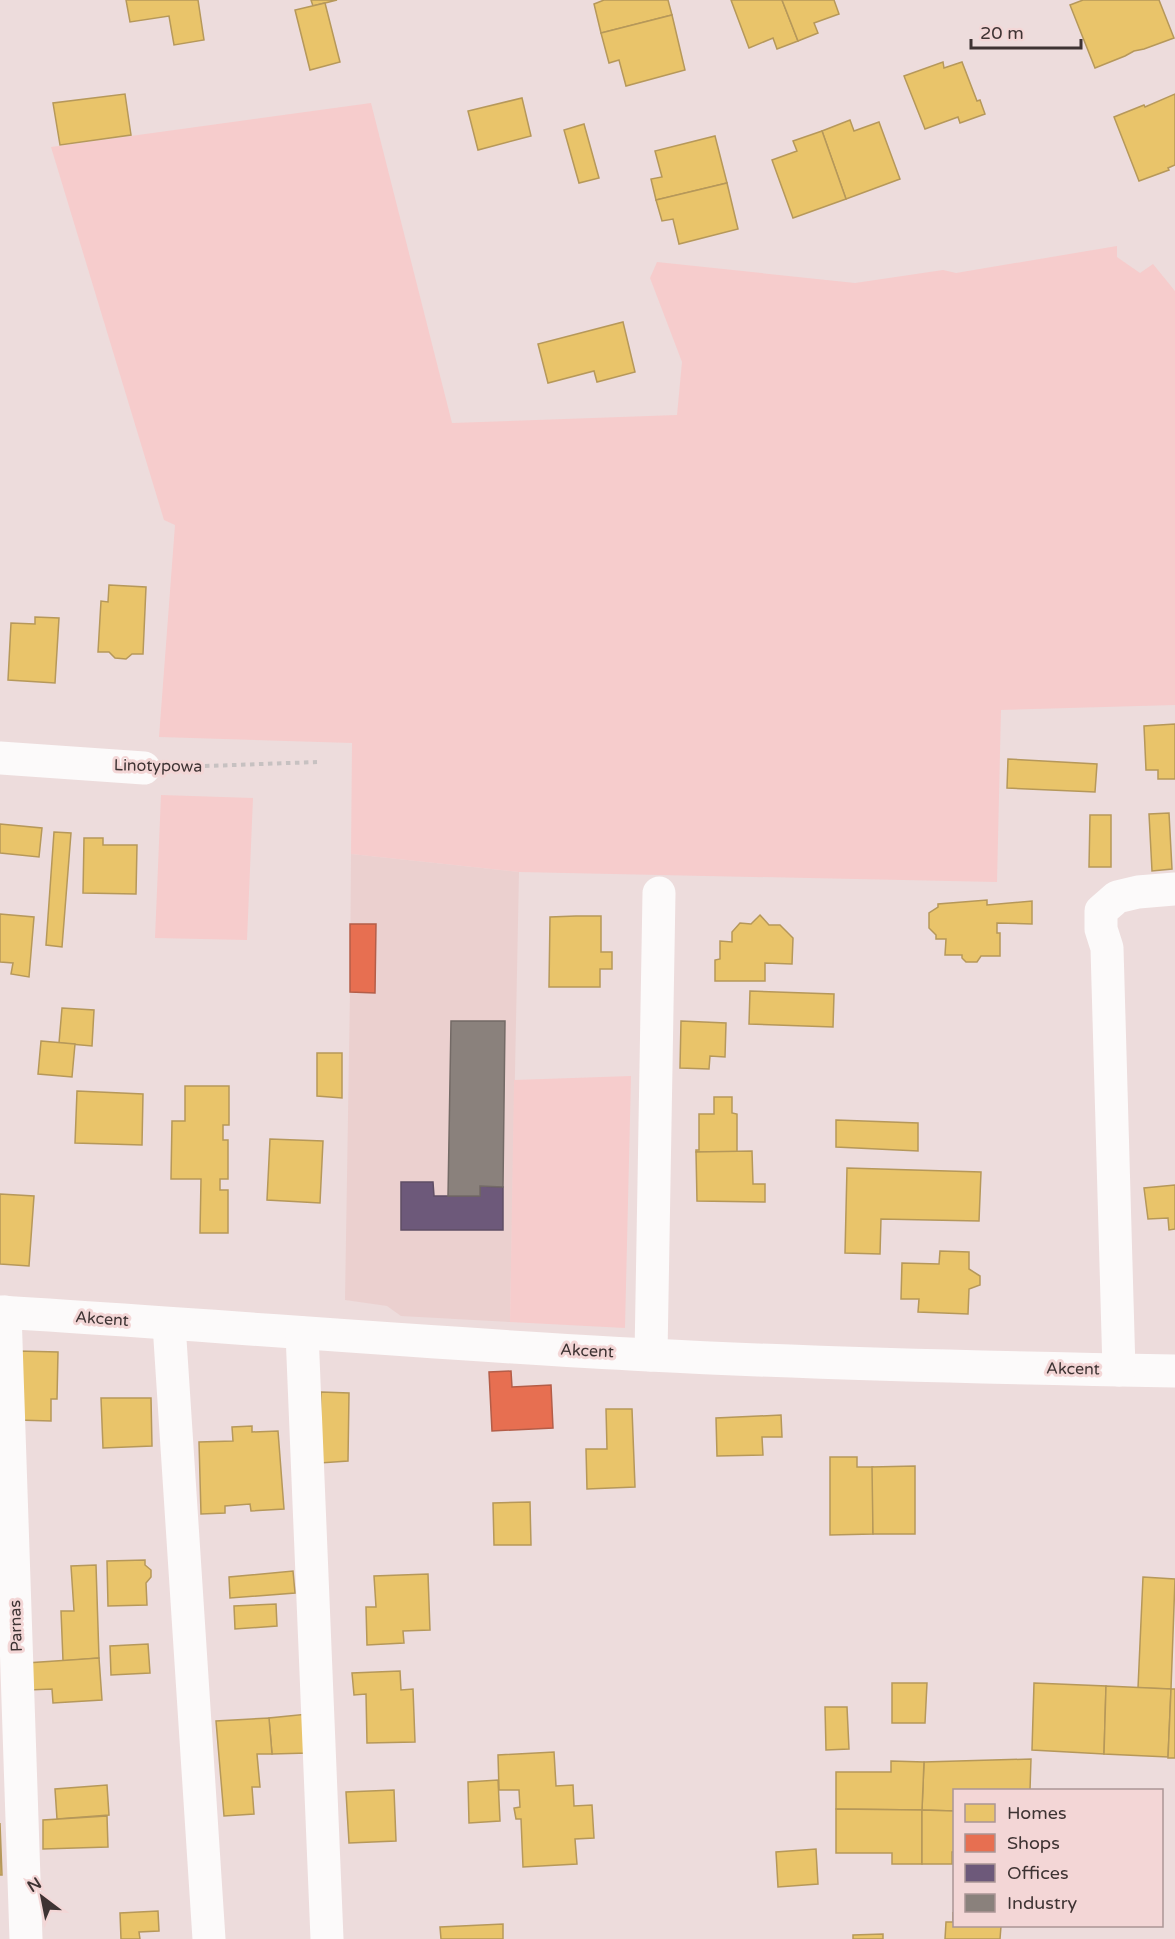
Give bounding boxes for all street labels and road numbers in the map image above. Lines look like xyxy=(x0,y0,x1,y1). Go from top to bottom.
street label: Linotypowa xyxy=(114,755,202,777)
street label: Akcent xyxy=(75,1307,129,1331)
street label: Akcent xyxy=(560,1340,614,1362)
street label: Akcent xyxy=(1046,1359,1100,1379)
street label: Parnas xyxy=(5,1600,27,1652)

